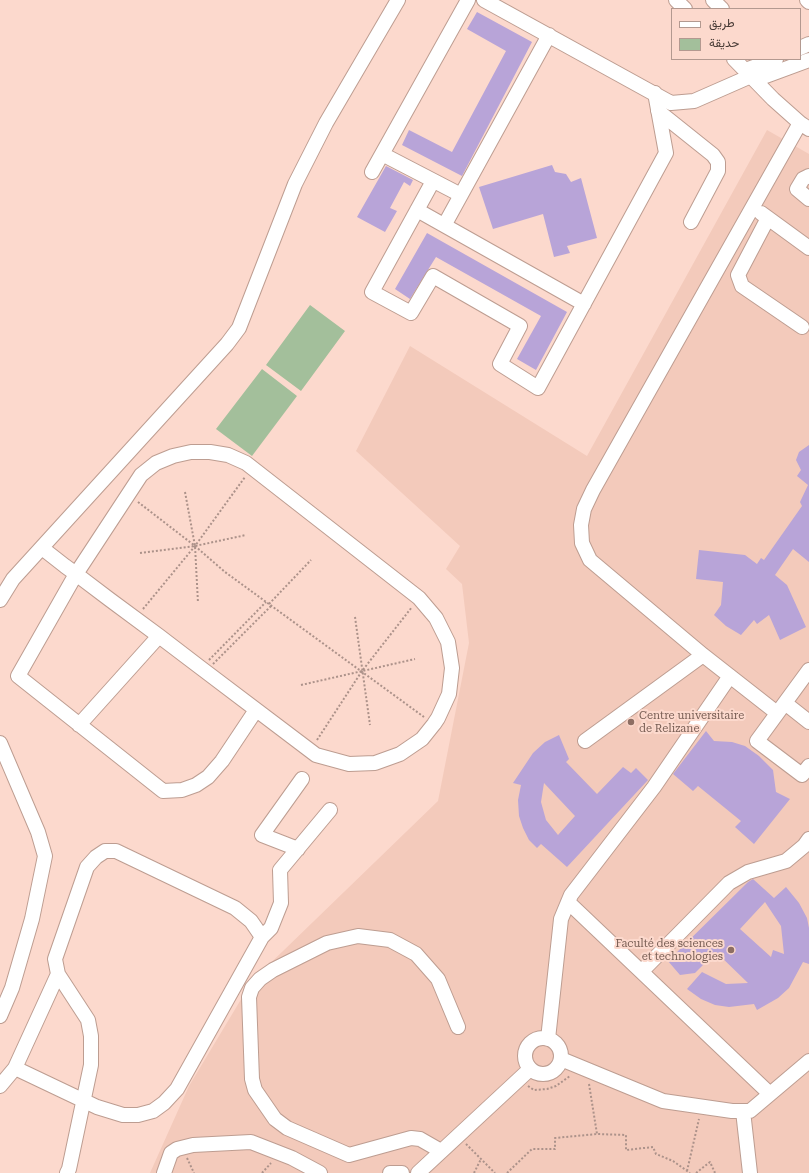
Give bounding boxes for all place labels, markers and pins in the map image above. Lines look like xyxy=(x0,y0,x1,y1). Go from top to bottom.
place label: Centre universitaire de Relizane xyxy=(639,709,744,735)
marker: Centre universitaire de Relizane xyxy=(626,717,636,727)
place label: Faculté des sciences et technologies xyxy=(615,937,723,963)
marker: Faculté des sciences et technologies xyxy=(726,945,736,955)

